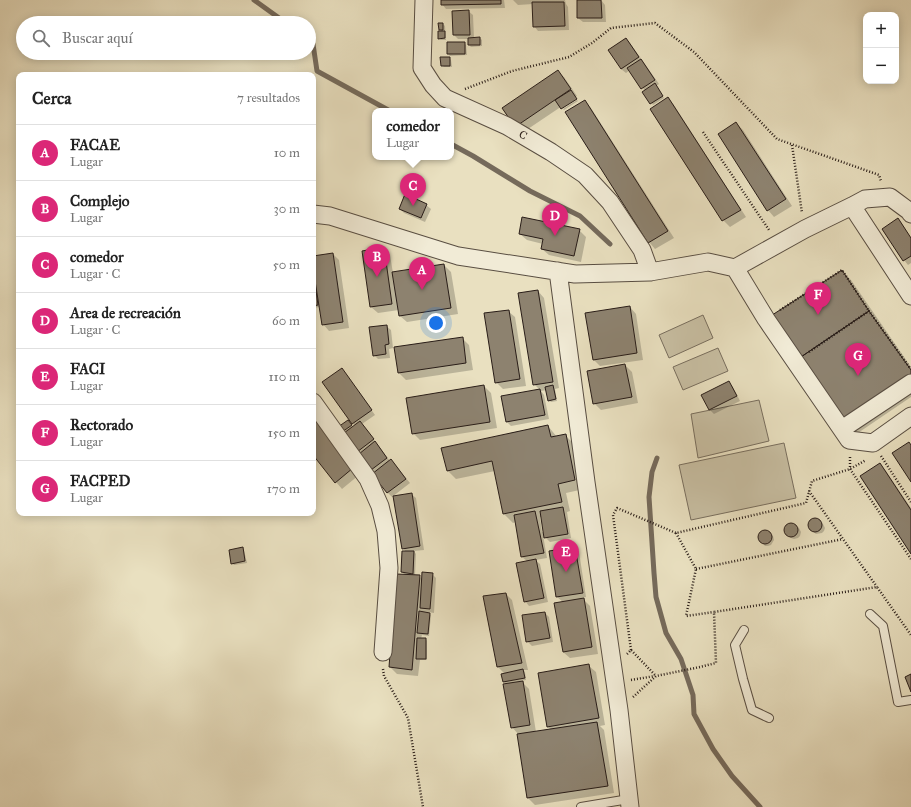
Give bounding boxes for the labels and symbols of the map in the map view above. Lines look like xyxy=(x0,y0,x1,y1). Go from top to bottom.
street label: C xyxy=(517,127,529,143)
pin: C xyxy=(400,173,426,206)
pin: D xyxy=(542,203,568,236)
pin: B xyxy=(364,244,390,277)
pin: A xyxy=(409,257,435,290)
pin: F xyxy=(805,282,831,315)
your location xyxy=(426,313,446,333)
pin: G xyxy=(845,343,871,376)
pin: E xyxy=(553,539,579,572)

